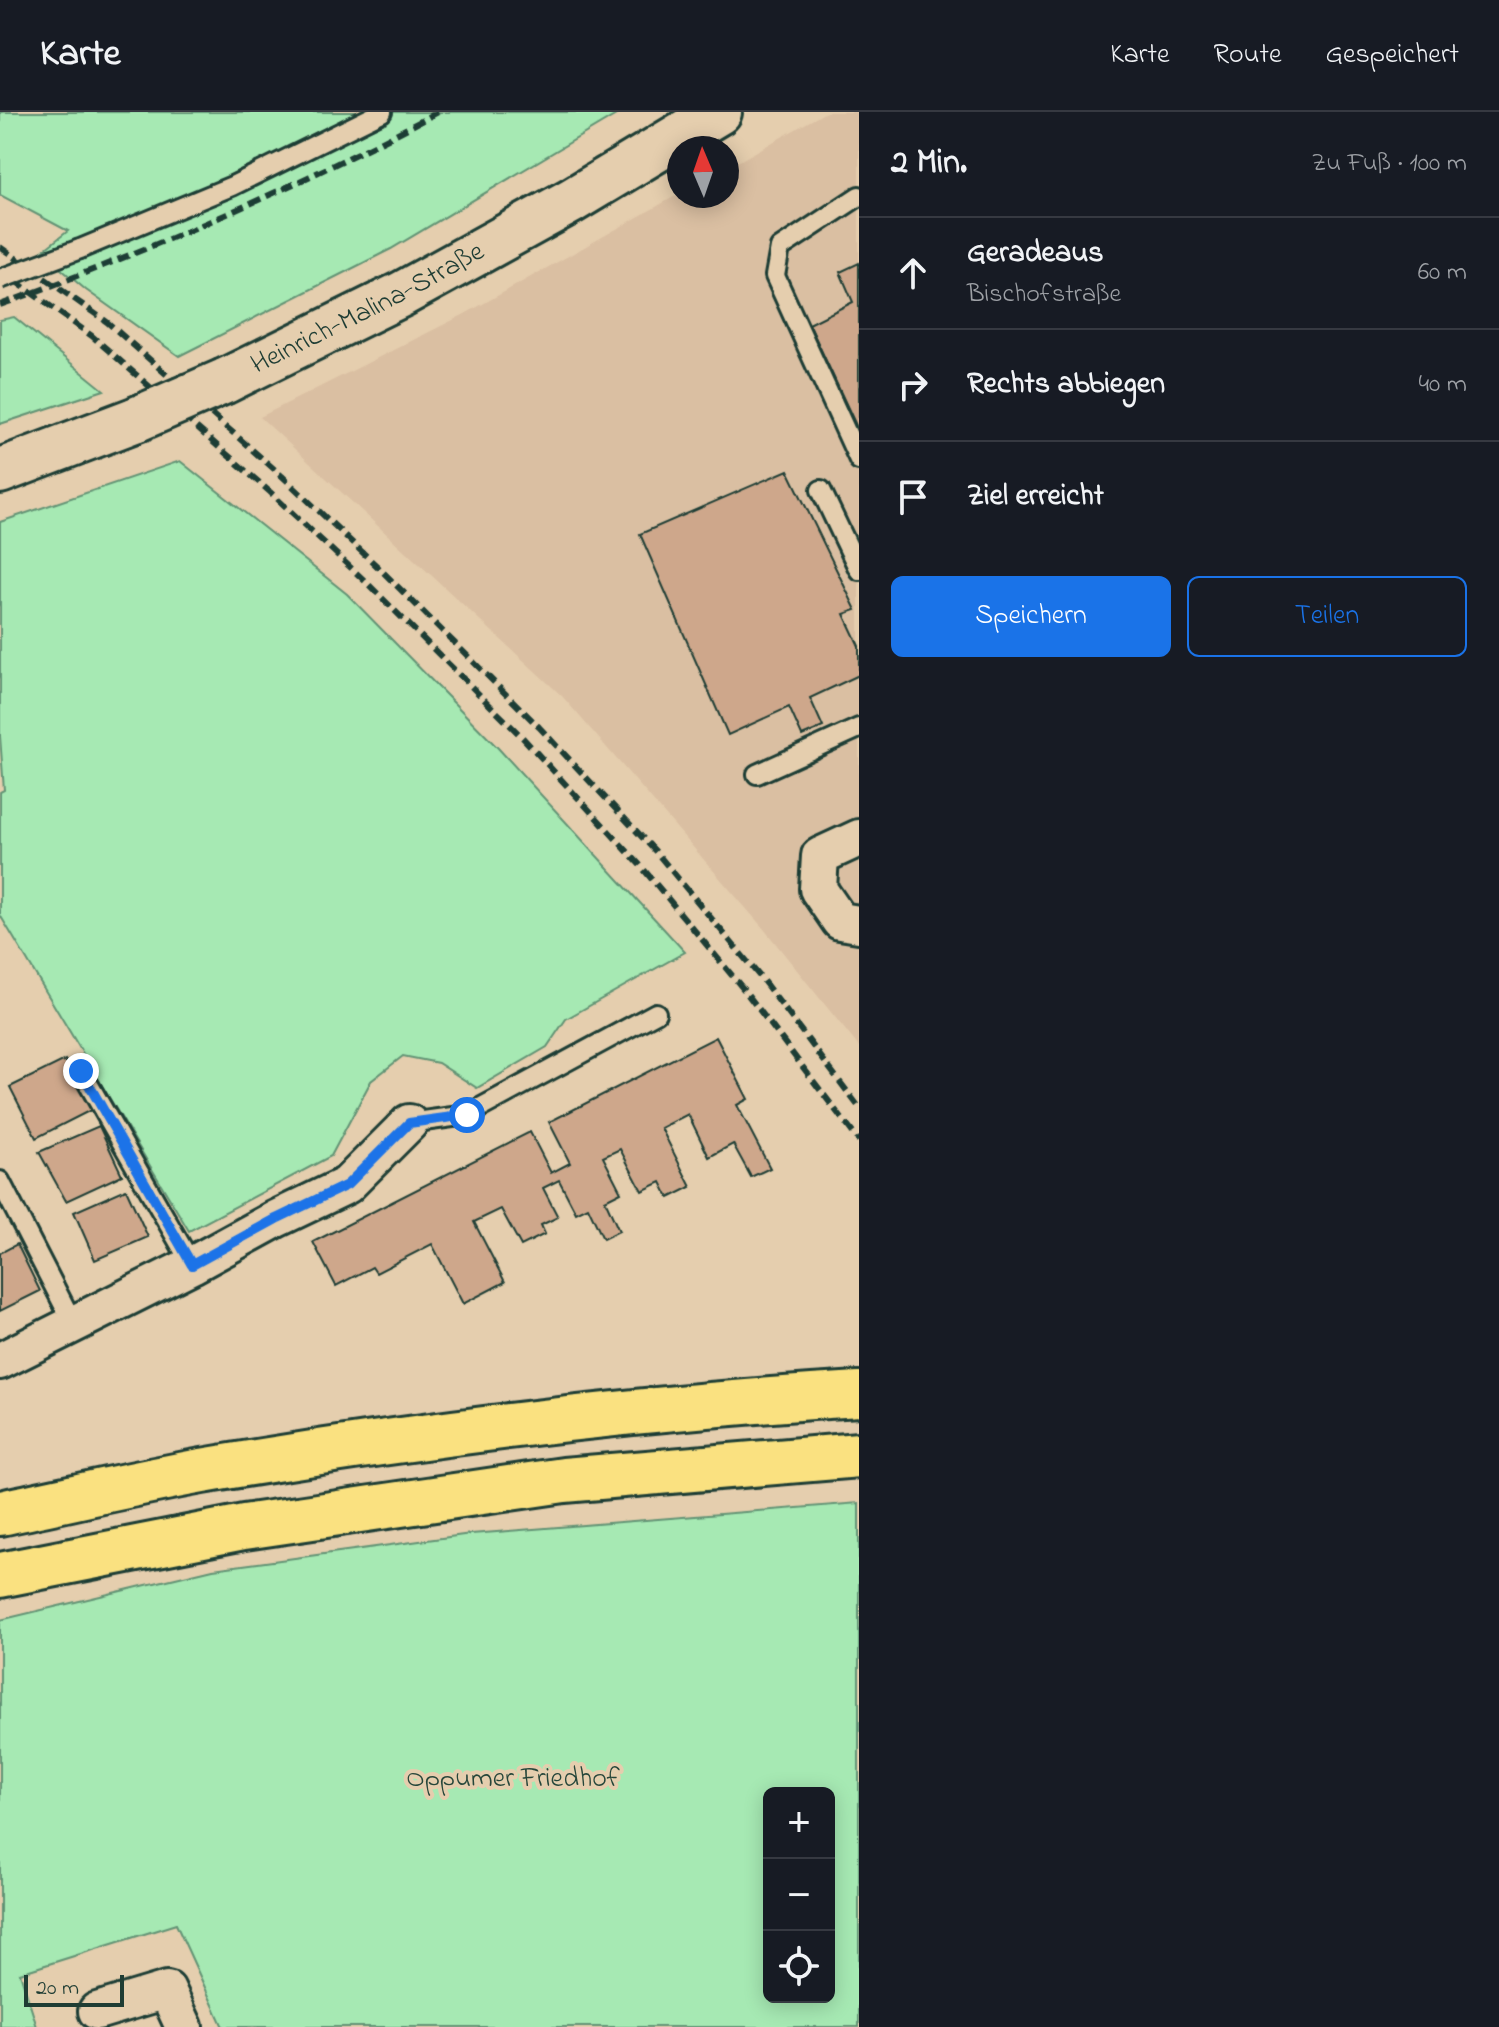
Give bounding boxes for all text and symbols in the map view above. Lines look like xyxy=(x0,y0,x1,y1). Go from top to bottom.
text: Karte xyxy=(40,27,121,83)
text: Karte xyxy=(1110,35,1170,76)
text: Route xyxy=(1214,35,1281,76)
text: Gespeichert xyxy=(1325,35,1459,76)
north arrow xyxy=(667,136,739,208)
text: 2 Min. xyxy=(891,139,967,189)
text: Zu Fuß · 100 m xyxy=(1312,145,1467,183)
street label: Heinrich-Malina-Straße xyxy=(244,232,492,386)
text: Geradeaus xyxy=(967,232,1104,276)
icon: ahead xyxy=(891,251,935,295)
text: 60 m xyxy=(1418,254,1467,292)
text: Bischofstraße xyxy=(967,276,1121,314)
icon: right xyxy=(891,363,935,407)
text: Rechts abbiegen xyxy=(967,363,1165,407)
text: 40 m xyxy=(1418,366,1467,404)
icon: arrive xyxy=(891,475,935,519)
text: Ziel erreicht xyxy=(967,475,1104,519)
button: Speichern xyxy=(891,576,1171,657)
button: Teilen xyxy=(1187,576,1467,657)
route end xyxy=(63,1053,99,1089)
route start xyxy=(449,1097,485,1133)
park label: Oppumer Friedhof xyxy=(406,1759,620,1800)
map controls xyxy=(763,1787,835,2003)
button: + xyxy=(763,1787,835,1859)
button: − xyxy=(763,1859,835,1931)
button: locate xyxy=(763,1931,835,2003)
scale bar xyxy=(24,1971,124,2007)
text: 20 m xyxy=(36,1973,79,2005)

